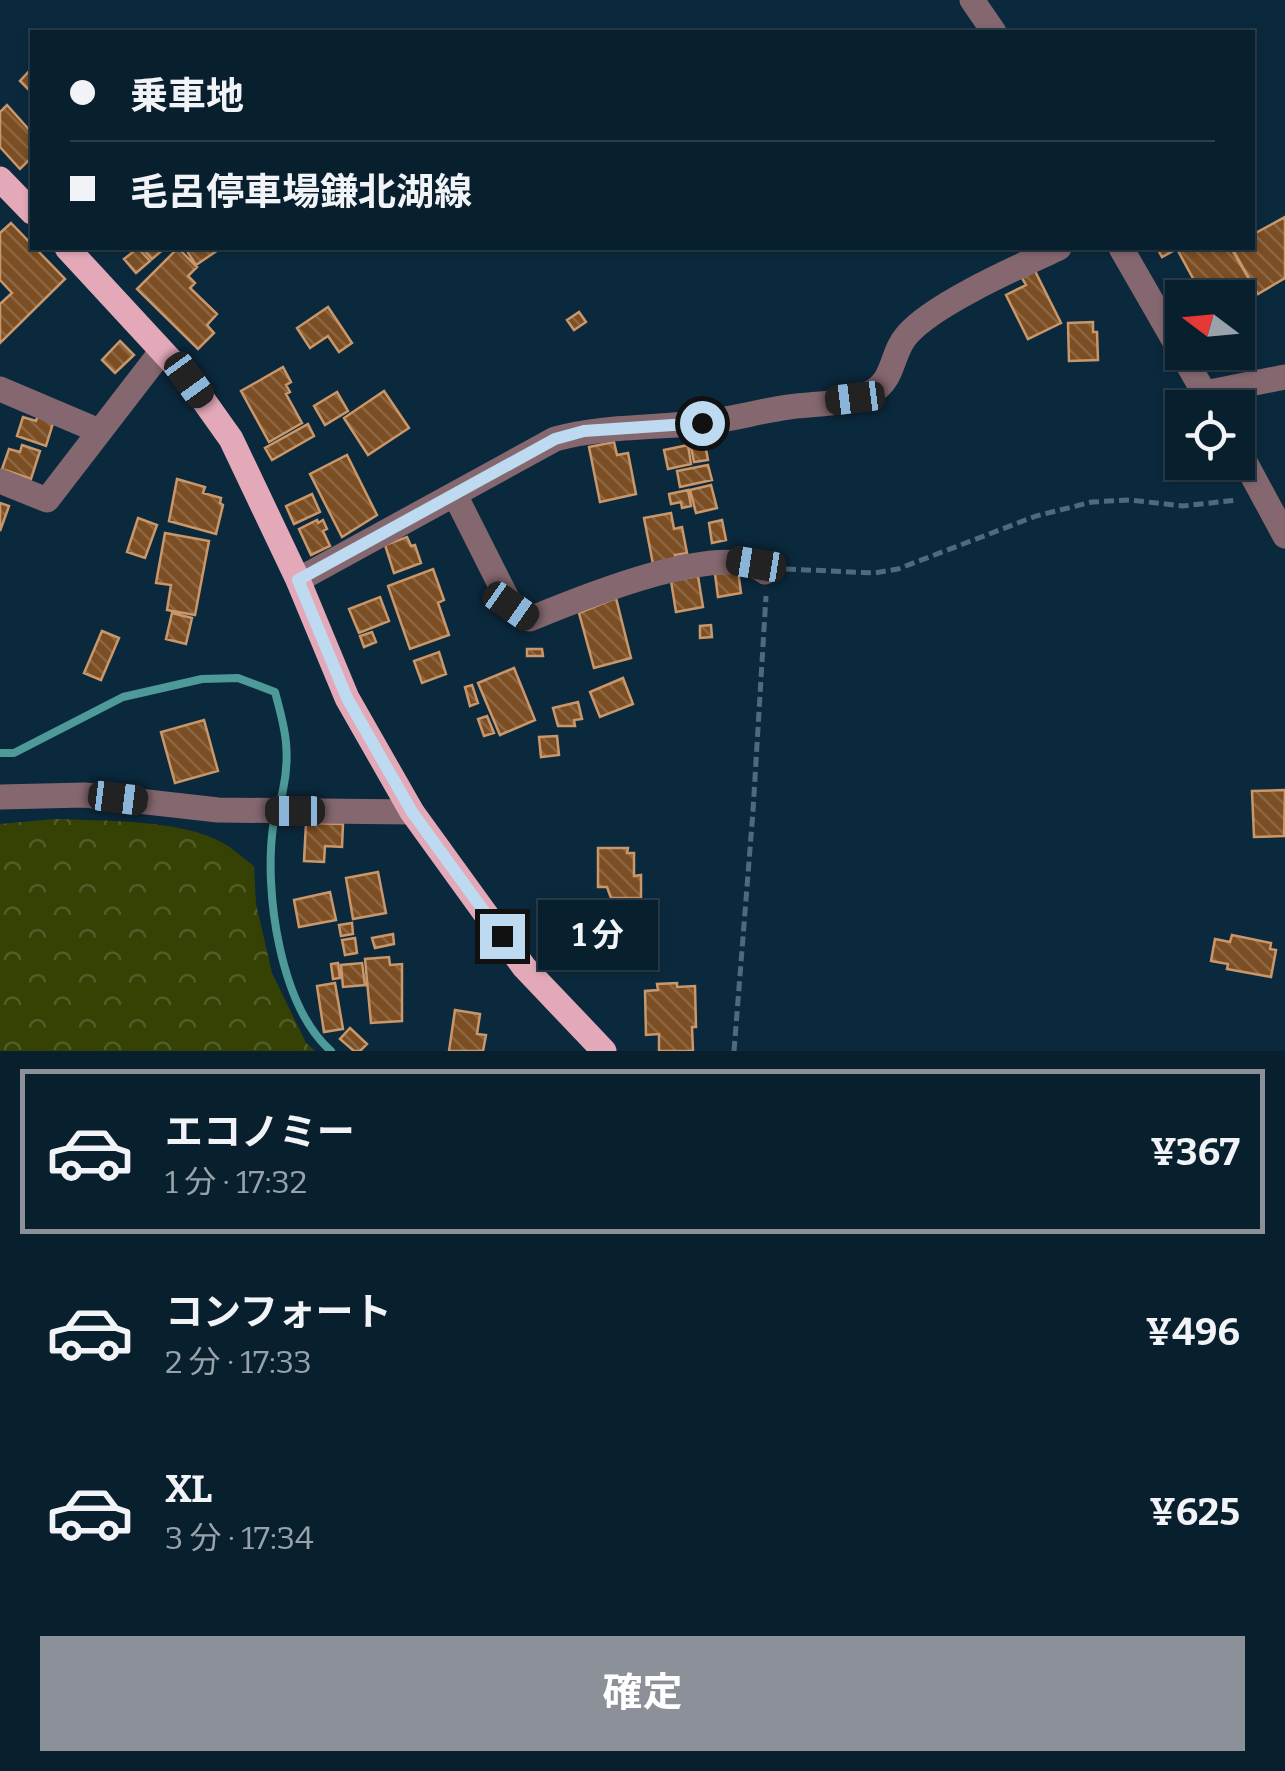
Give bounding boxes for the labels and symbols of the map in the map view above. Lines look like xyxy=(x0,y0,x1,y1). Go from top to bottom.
north arrow xyxy=(1165,280,1255,370)
car xyxy=(159,347,219,413)
car xyxy=(823,379,887,417)
route start xyxy=(680,401,725,446)
car xyxy=(724,544,788,584)
car xyxy=(478,577,544,635)
car xyxy=(86,779,150,817)
car xyxy=(265,796,325,826)
callout: 1 分 xyxy=(537,901,657,971)
route end xyxy=(480,914,525,959)

